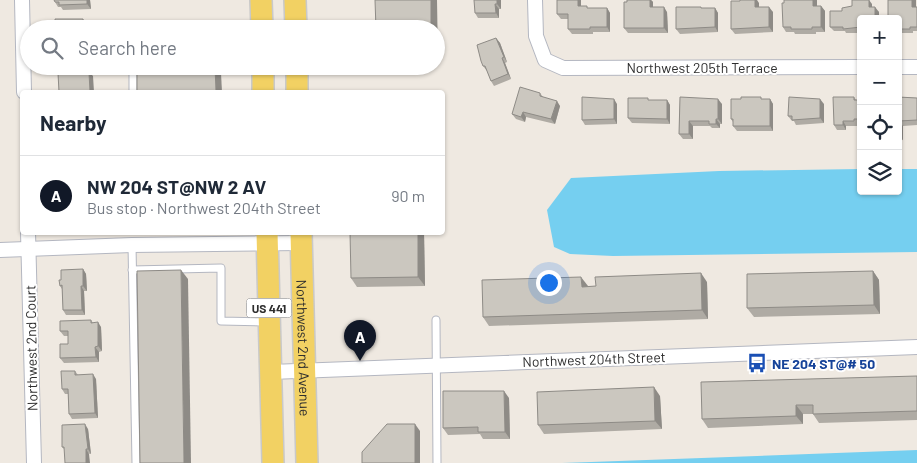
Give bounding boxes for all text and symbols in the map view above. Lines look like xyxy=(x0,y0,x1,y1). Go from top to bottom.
map controls xyxy=(857,15,902,195)
button: + xyxy=(857,15,902,60)
search box xyxy=(20,20,445,75)
icon: search xyxy=(38,34,66,62)
text: Search here xyxy=(78,36,177,59)
street label: Northwest 205th Terrace xyxy=(626,59,778,76)
button: − xyxy=(857,60,902,105)
button: locate xyxy=(857,105,902,150)
text: Nearby xyxy=(40,110,106,135)
button: layers xyxy=(857,150,902,195)
text: NW 204 ST@NW 2 AV xyxy=(87,175,266,198)
text: A xyxy=(51,186,61,205)
text: 90 m xyxy=(391,186,425,205)
text: Bus stop · Northwest 204th Street xyxy=(87,198,321,217)
your location xyxy=(536,270,562,296)
street label: Northwest 2nd Avenue xyxy=(294,279,314,417)
street label: Northwest 2nd Court xyxy=(21,285,41,411)
road number: US 441 xyxy=(246,298,292,318)
pin: A xyxy=(344,320,376,361)
street label: Northwest 204th Street xyxy=(522,348,666,370)
bus stop icon: NE 204 ST@# 50 xyxy=(746,352,768,374)
place label: NE 204 ST@# 50 xyxy=(772,355,875,372)

